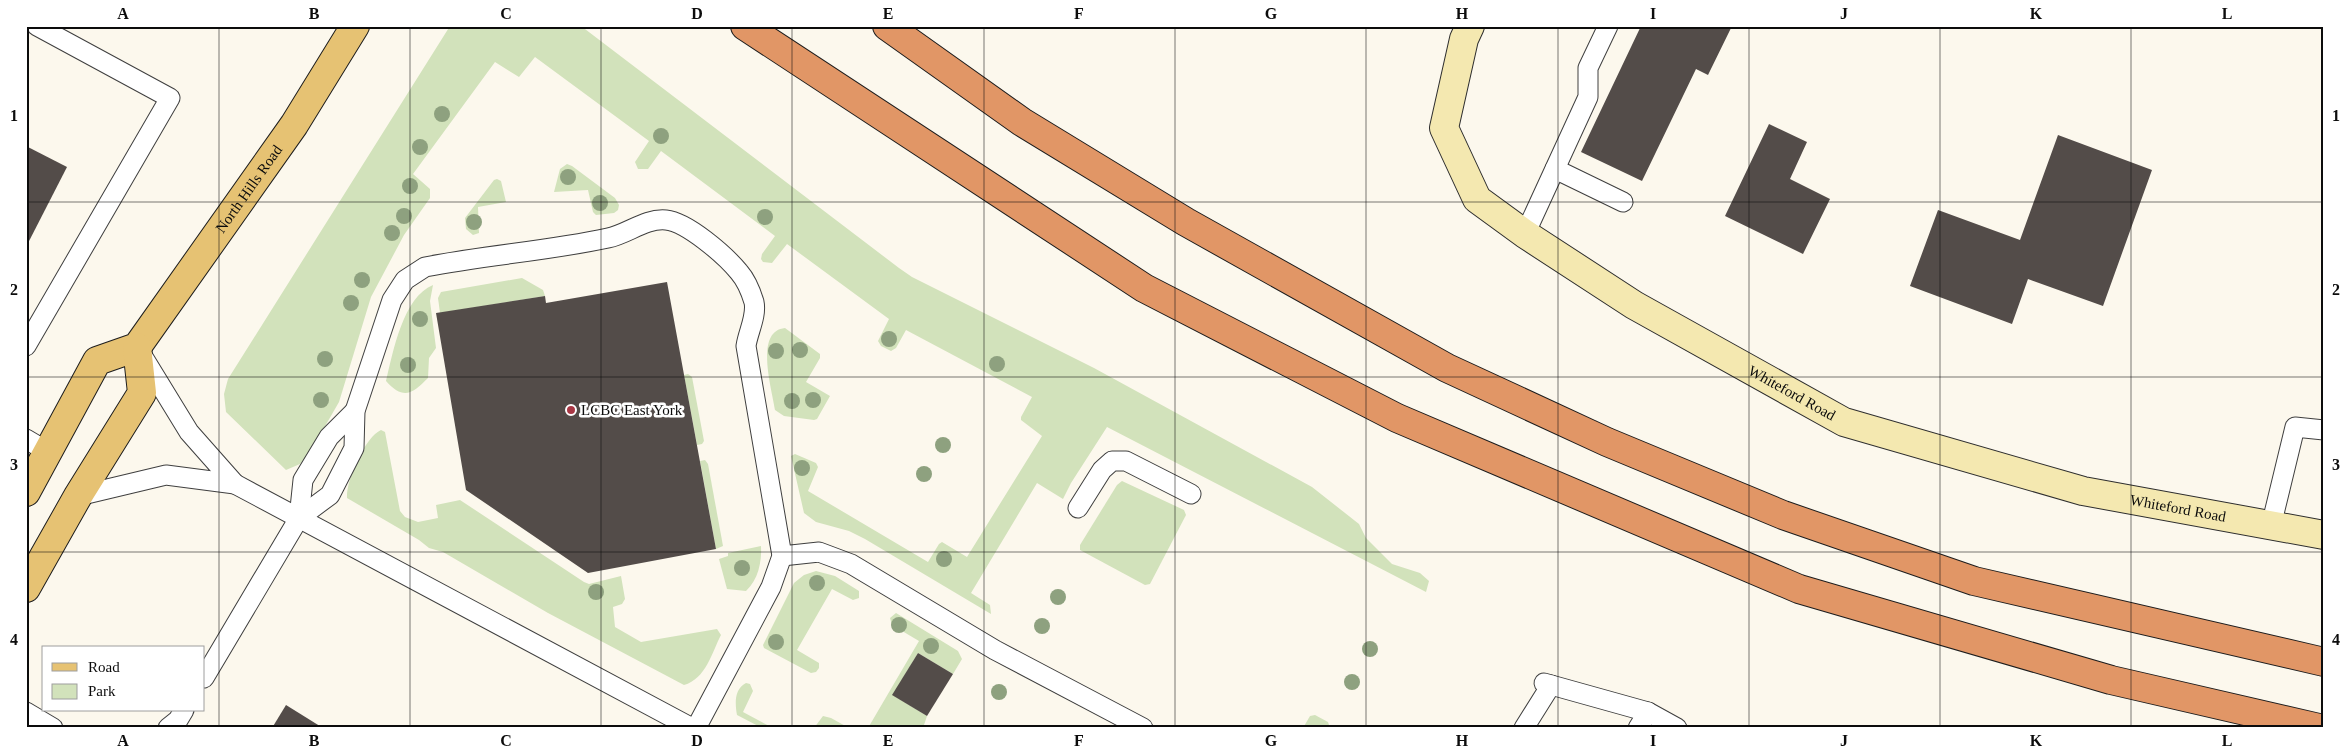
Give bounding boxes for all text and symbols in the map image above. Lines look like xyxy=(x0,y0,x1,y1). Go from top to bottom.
text: A xyxy=(117,5,129,22)
text: B xyxy=(309,5,320,22)
text: C xyxy=(500,5,512,22)
text: D xyxy=(691,5,703,22)
text: E xyxy=(883,5,893,22)
text: F xyxy=(1074,5,1084,22)
text: G xyxy=(1265,5,1278,22)
text: H xyxy=(1456,5,1469,22)
text: I xyxy=(1650,5,1656,22)
text: J xyxy=(1840,5,1848,22)
text: K xyxy=(2030,5,2043,22)
text: L xyxy=(2222,5,2232,22)
text: 1 xyxy=(10,107,18,124)
text: 1 xyxy=(2332,107,2340,124)
street label: North Hills Road xyxy=(212,142,285,236)
text: 2 xyxy=(10,281,18,298)
text: 2 xyxy=(2332,281,2340,298)
street label: Whiteford Road xyxy=(1746,362,1839,424)
place label: LCBC East York xyxy=(581,402,683,418)
marker: LCBC East York xyxy=(565,404,577,416)
text: 3 xyxy=(10,456,18,473)
text: 3 xyxy=(2332,456,2340,473)
street label: Whiteford Road xyxy=(2129,492,2228,525)
text: 4 xyxy=(10,631,18,648)
text: 4 xyxy=(2332,631,2340,648)
legend xyxy=(42,646,205,712)
text: Road xyxy=(88,659,120,675)
text: Park xyxy=(88,683,116,699)
text: A xyxy=(117,732,129,749)
text: B xyxy=(309,732,320,749)
text: C xyxy=(500,732,512,749)
text: D xyxy=(691,732,703,749)
text: E xyxy=(883,732,893,749)
text: F xyxy=(1074,732,1084,749)
text: G xyxy=(1265,732,1278,749)
text: H xyxy=(1456,732,1469,749)
text: I xyxy=(1650,732,1656,749)
text: J xyxy=(1840,732,1848,749)
text: K xyxy=(2030,732,2043,749)
text: L xyxy=(2222,732,2232,749)

